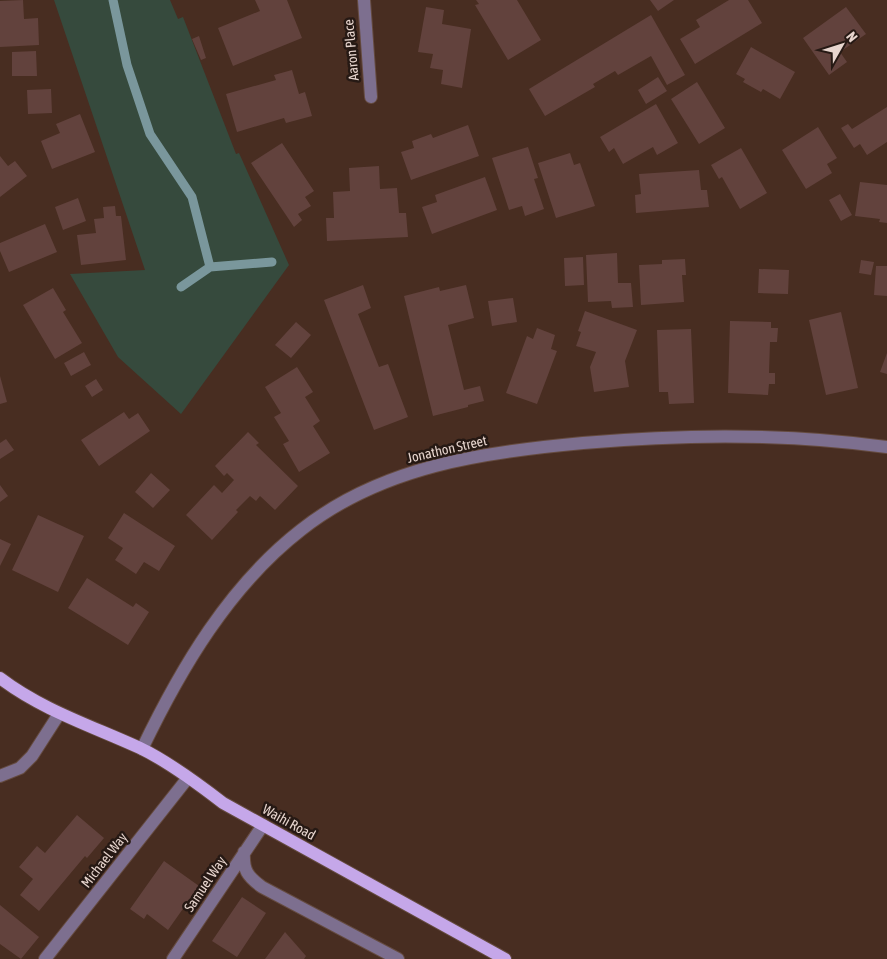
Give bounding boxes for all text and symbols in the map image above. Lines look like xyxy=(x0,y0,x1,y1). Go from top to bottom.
street label: Aaron Place xyxy=(340,19,362,81)
north arrow xyxy=(817,20,867,70)
text: N xyxy=(843,29,861,45)
street label: Jonathon Street xyxy=(406,432,488,466)
street label: Waihi Road xyxy=(260,801,318,843)
street label: Michael Way xyxy=(78,829,130,891)
street label: Samuel Way xyxy=(181,853,229,915)

